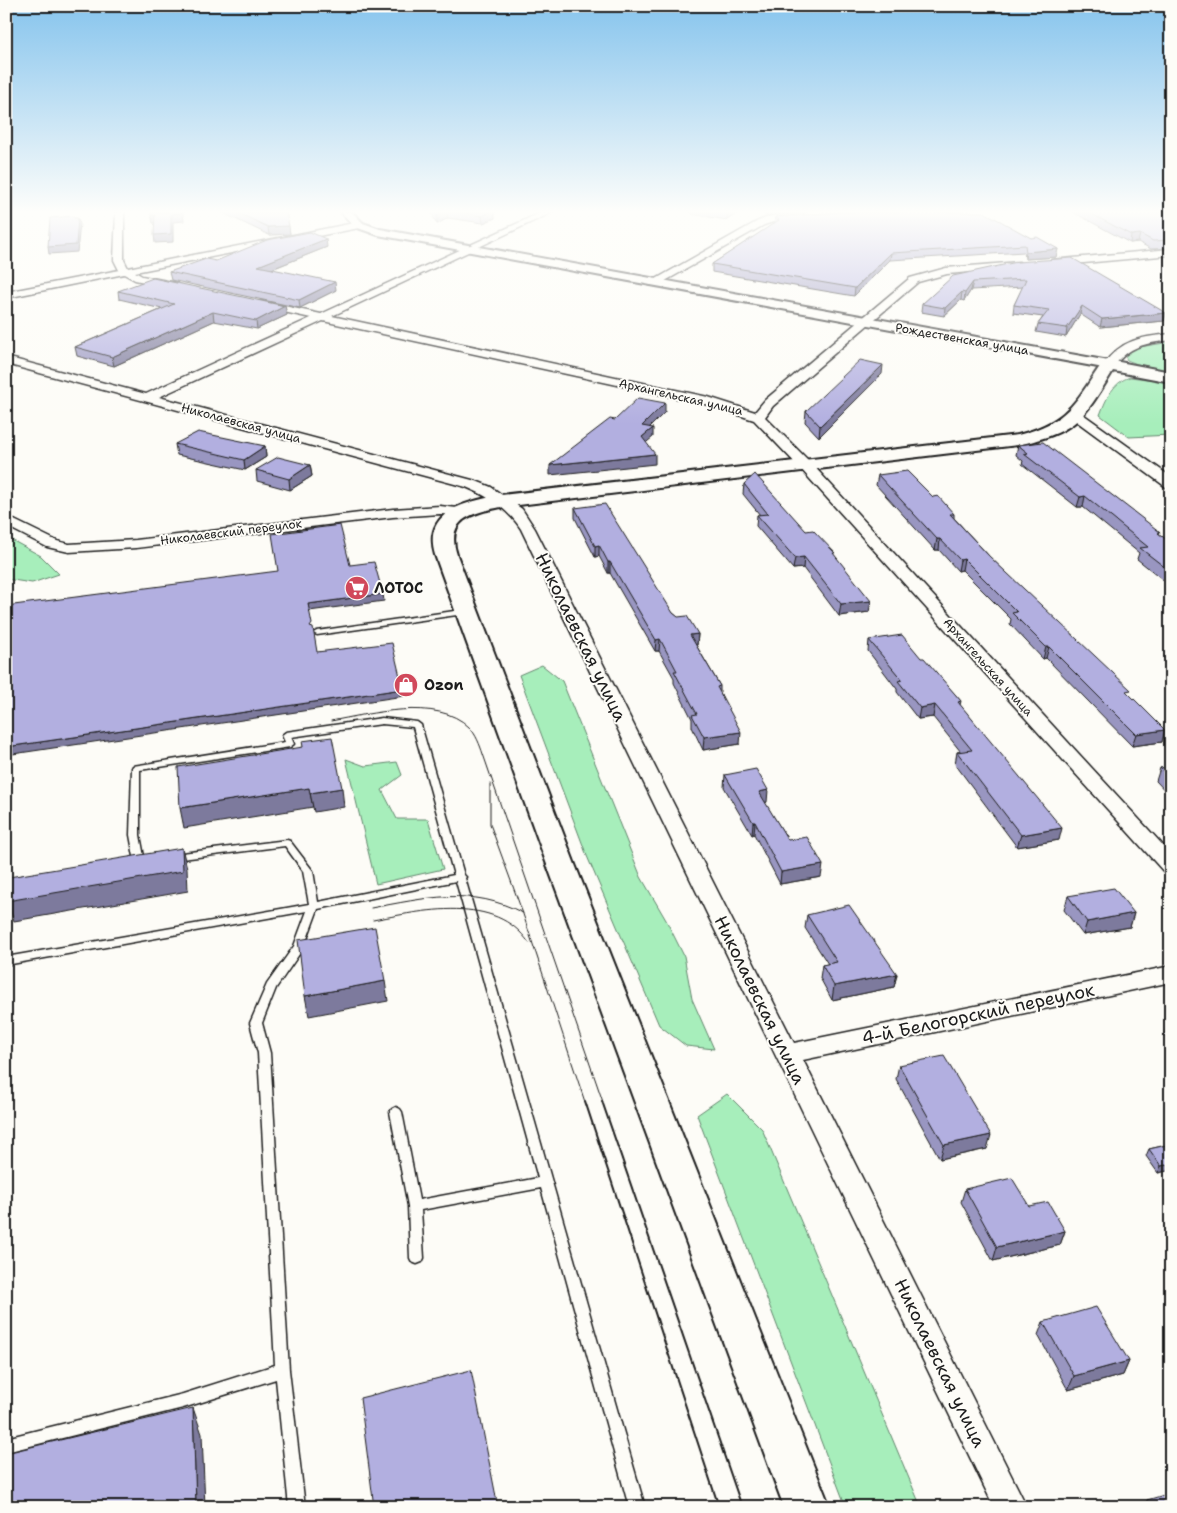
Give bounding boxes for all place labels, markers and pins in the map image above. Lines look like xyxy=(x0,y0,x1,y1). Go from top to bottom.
supermarket icon: ЛОТОС xyxy=(344,575,370,601)
place label: ЛОТОС xyxy=(374,578,423,598)
shop icon: Ozon xyxy=(393,672,419,698)
place label: Ozon xyxy=(424,675,464,695)

